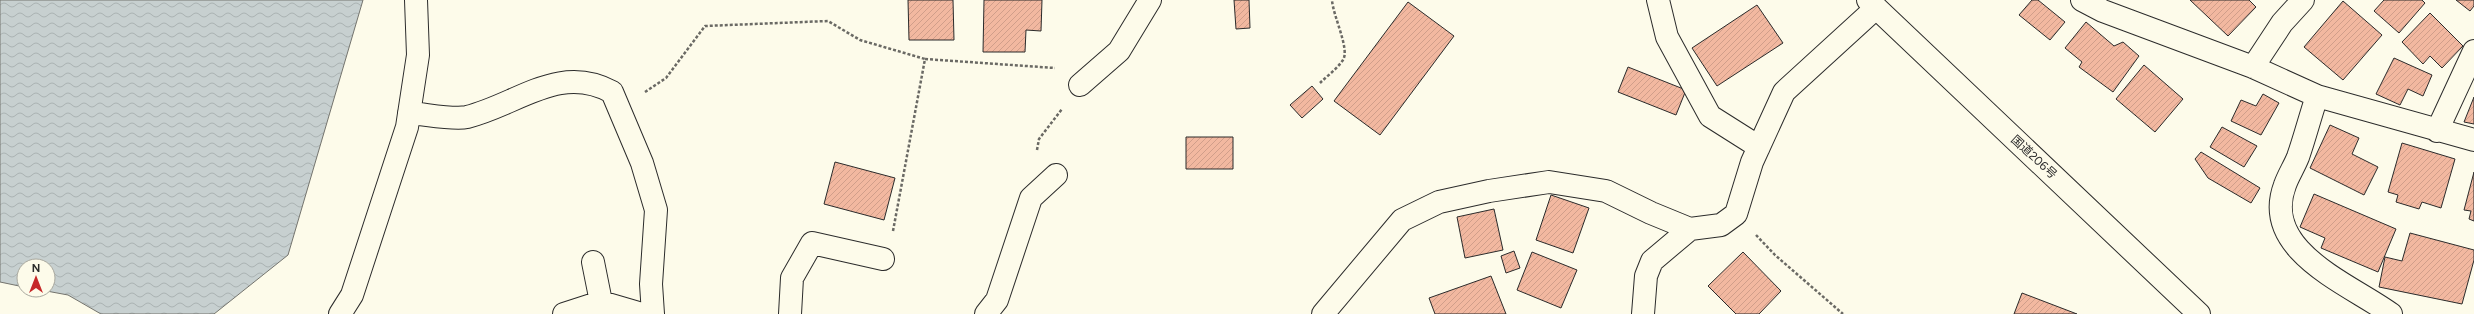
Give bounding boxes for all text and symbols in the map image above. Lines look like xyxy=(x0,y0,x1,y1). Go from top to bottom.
street label: 国道206号 xyxy=(2008,132,2060,182)
north arrow xyxy=(16,258,56,298)
text: N xyxy=(32,262,40,275)

